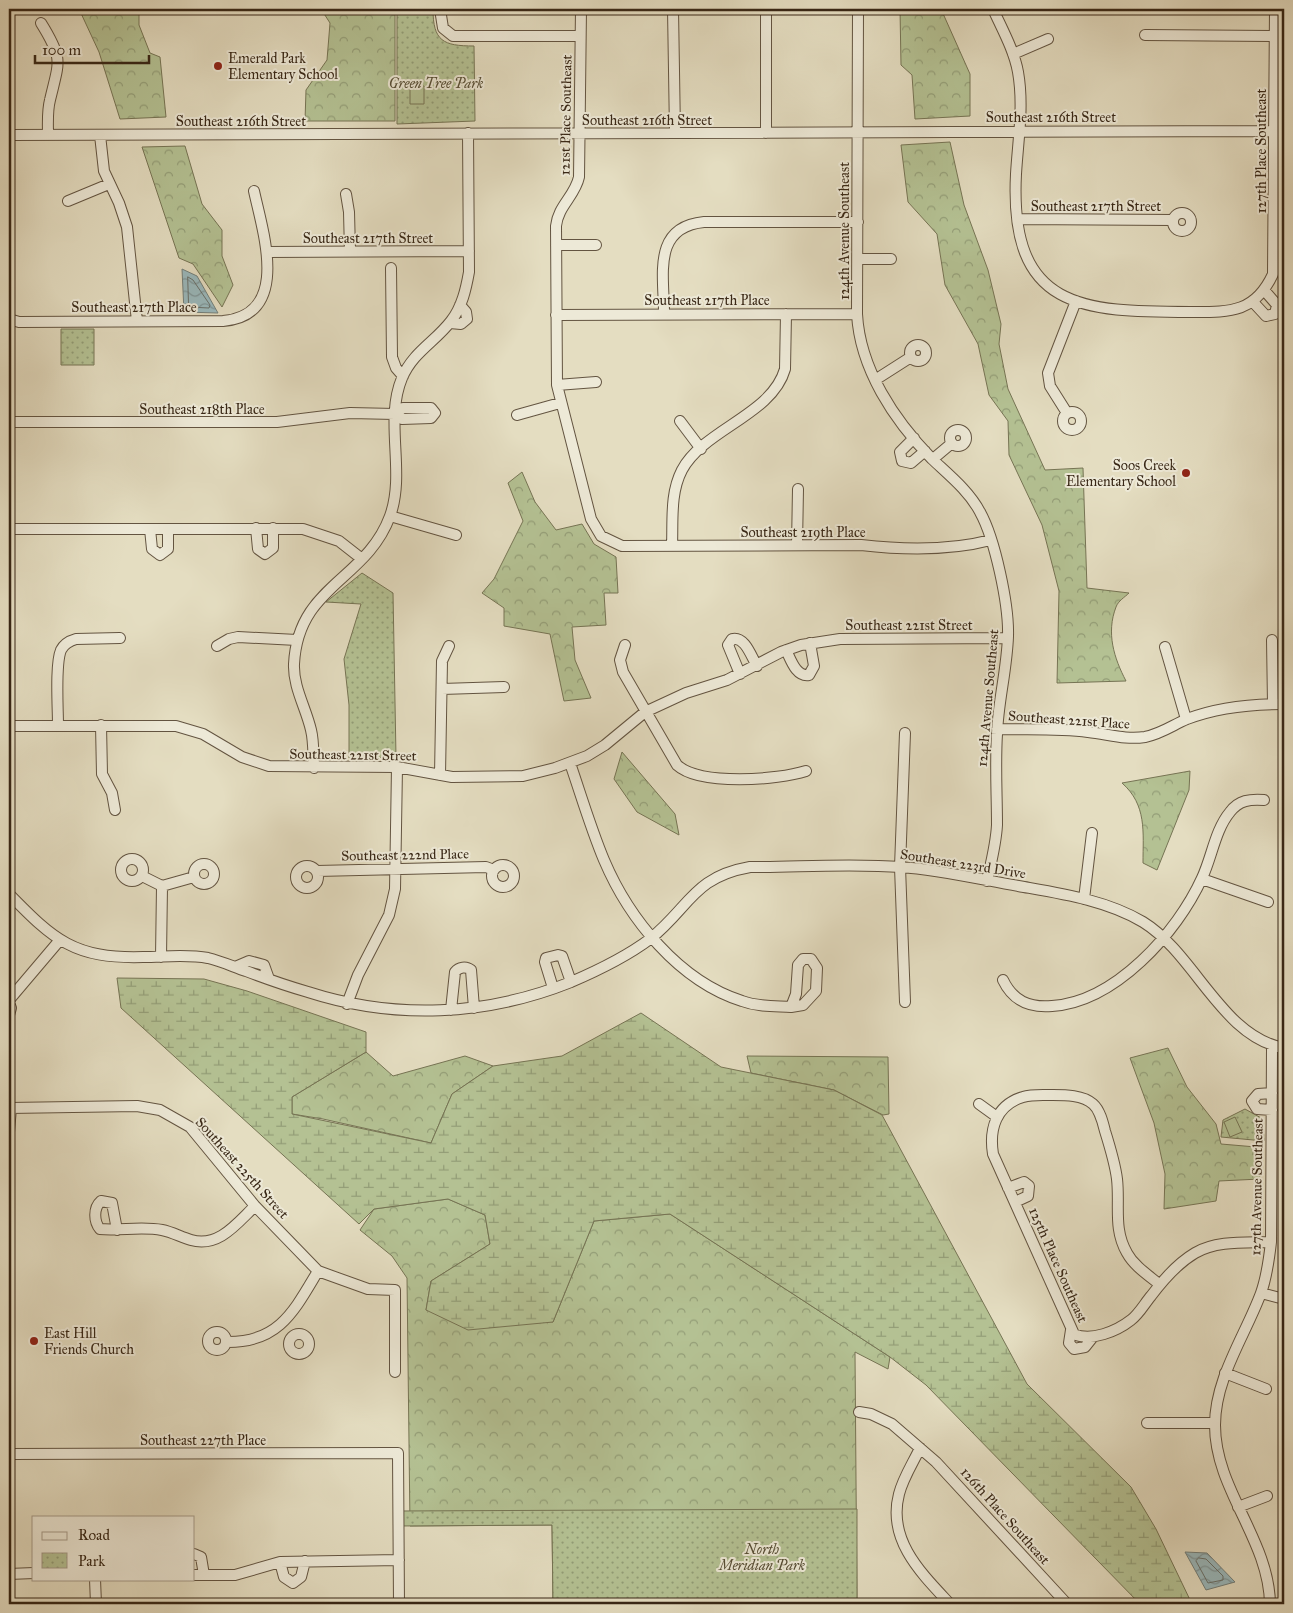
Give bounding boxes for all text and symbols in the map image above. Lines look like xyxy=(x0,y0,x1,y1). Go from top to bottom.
scale bar xyxy=(35,32,149,64)
text: 100 m xyxy=(42,41,82,59)
place label: Emerald Park Elementary School xyxy=(228,50,338,83)
street label: 121st Place Southeast xyxy=(556,54,576,175)
marker: Emerald Park Elementary School xyxy=(212,60,224,72)
park label: Green Tree Park xyxy=(389,75,484,92)
street label: 127th Place Southeast xyxy=(1253,88,1270,213)
street label: Southeast 216th Street xyxy=(986,109,1116,126)
street label: Southeast 216th Street xyxy=(582,112,712,129)
street label: Southeast 216th Street xyxy=(176,113,306,130)
street label: 124th Avenue Southeast xyxy=(836,162,853,300)
street label: Southeast 217th Street xyxy=(1031,198,1161,215)
street label: Southeast 217th Street xyxy=(303,230,433,247)
street label: Southeast 217th Place xyxy=(644,292,770,309)
street label: Southeast 217th Place xyxy=(71,299,197,316)
street label: Southeast 218th Place xyxy=(139,401,265,418)
place label: Soos Creek Elementary School xyxy=(1066,457,1176,490)
marker: Soos Creek Elementary School xyxy=(1180,467,1192,479)
street label: Southeast 219th Place xyxy=(740,524,866,541)
street label: Southeast 221st Street xyxy=(845,617,973,634)
street label: 124th Avenue Southeast xyxy=(974,628,1002,768)
street label: Southeast 221st Place xyxy=(1008,707,1131,733)
street label: Southeast 221st Street xyxy=(289,745,417,765)
street label: Southeast 222nd Place xyxy=(341,845,469,865)
street label: Southeast 223rd Drive xyxy=(899,846,1027,882)
street label: Southeast 225th Street xyxy=(192,1114,292,1222)
street label: 127th Avenue Southeast xyxy=(1247,1118,1267,1256)
street label: 125th Place Southeast xyxy=(1025,1205,1091,1325)
place label: East Hill Friends Church xyxy=(44,1325,134,1358)
marker: East Hill Friends Church xyxy=(28,1335,40,1347)
street label: Southeast 227th Place xyxy=(140,1432,266,1449)
street label: 126th Place Southeast xyxy=(957,1464,1053,1568)
legend xyxy=(32,1516,195,1580)
text: Road xyxy=(78,1526,110,1544)
park label: North Meridian Park xyxy=(717,1541,806,1574)
text: Park xyxy=(78,1552,105,1570)

